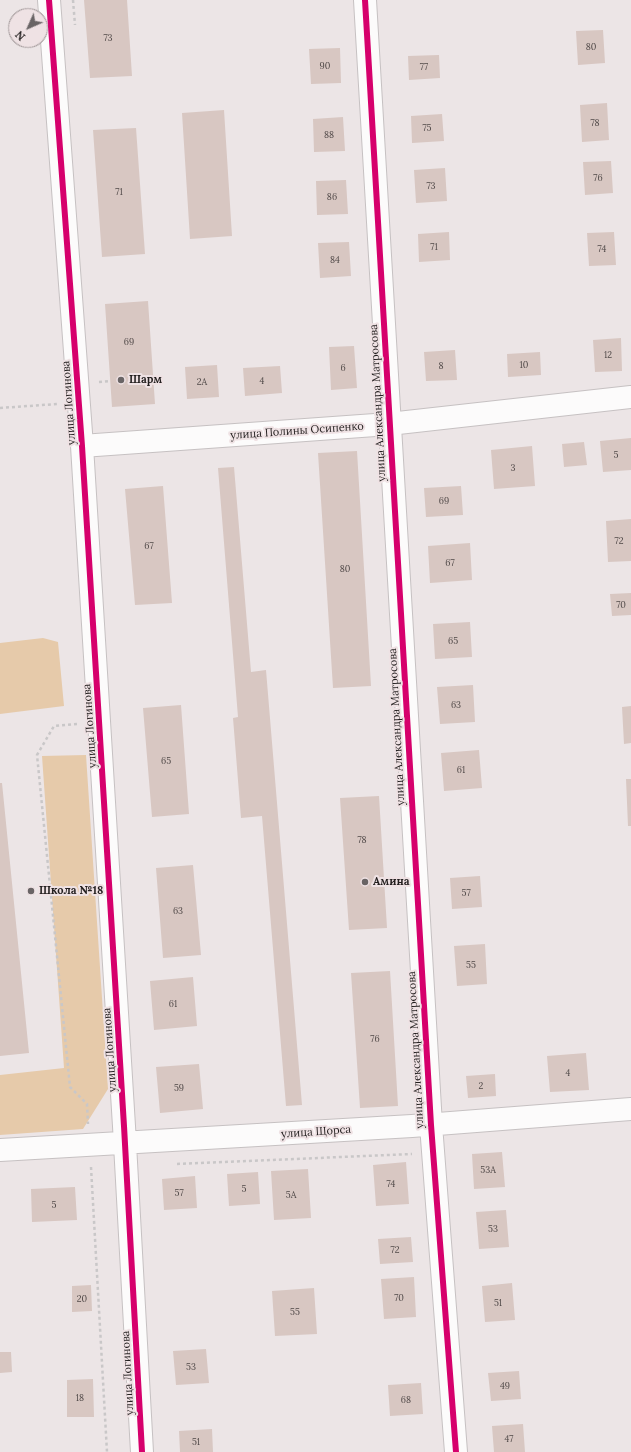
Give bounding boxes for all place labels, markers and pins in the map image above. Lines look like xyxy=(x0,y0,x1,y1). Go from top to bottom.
place label: Шарм xyxy=(129,373,162,387)
marker: Шарм xyxy=(116,375,126,385)
place label: Амина xyxy=(373,875,409,889)
marker: Амина xyxy=(360,877,370,887)
place label: Школа №18 xyxy=(39,884,103,898)
marker: Школа №18 xyxy=(26,886,36,896)

